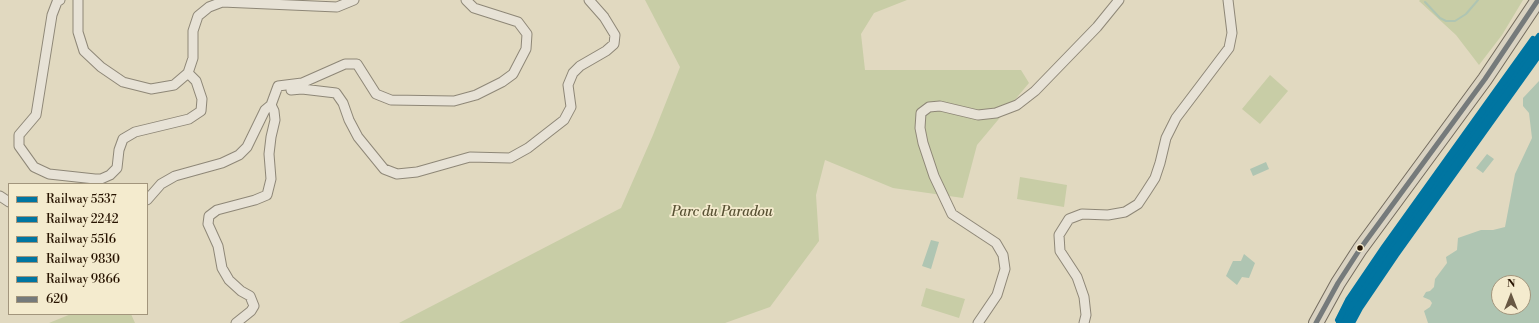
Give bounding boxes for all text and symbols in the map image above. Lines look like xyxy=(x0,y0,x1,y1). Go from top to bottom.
legend xyxy=(8,183,148,315)
text: Railway 5537 xyxy=(46,192,116,207)
park label: Parc du Paradou xyxy=(671,205,773,221)
text: Railway 2242 xyxy=(46,212,119,227)
text: Railway 5516 xyxy=(46,232,116,247)
unlabelled marker xyxy=(1355,243,1365,253)
text: Railway 9830 xyxy=(46,252,120,267)
text: Railway 9866 xyxy=(46,272,120,287)
north arrow xyxy=(1491,275,1531,315)
text: N xyxy=(1507,277,1515,291)
text: 620 xyxy=(46,292,68,307)

